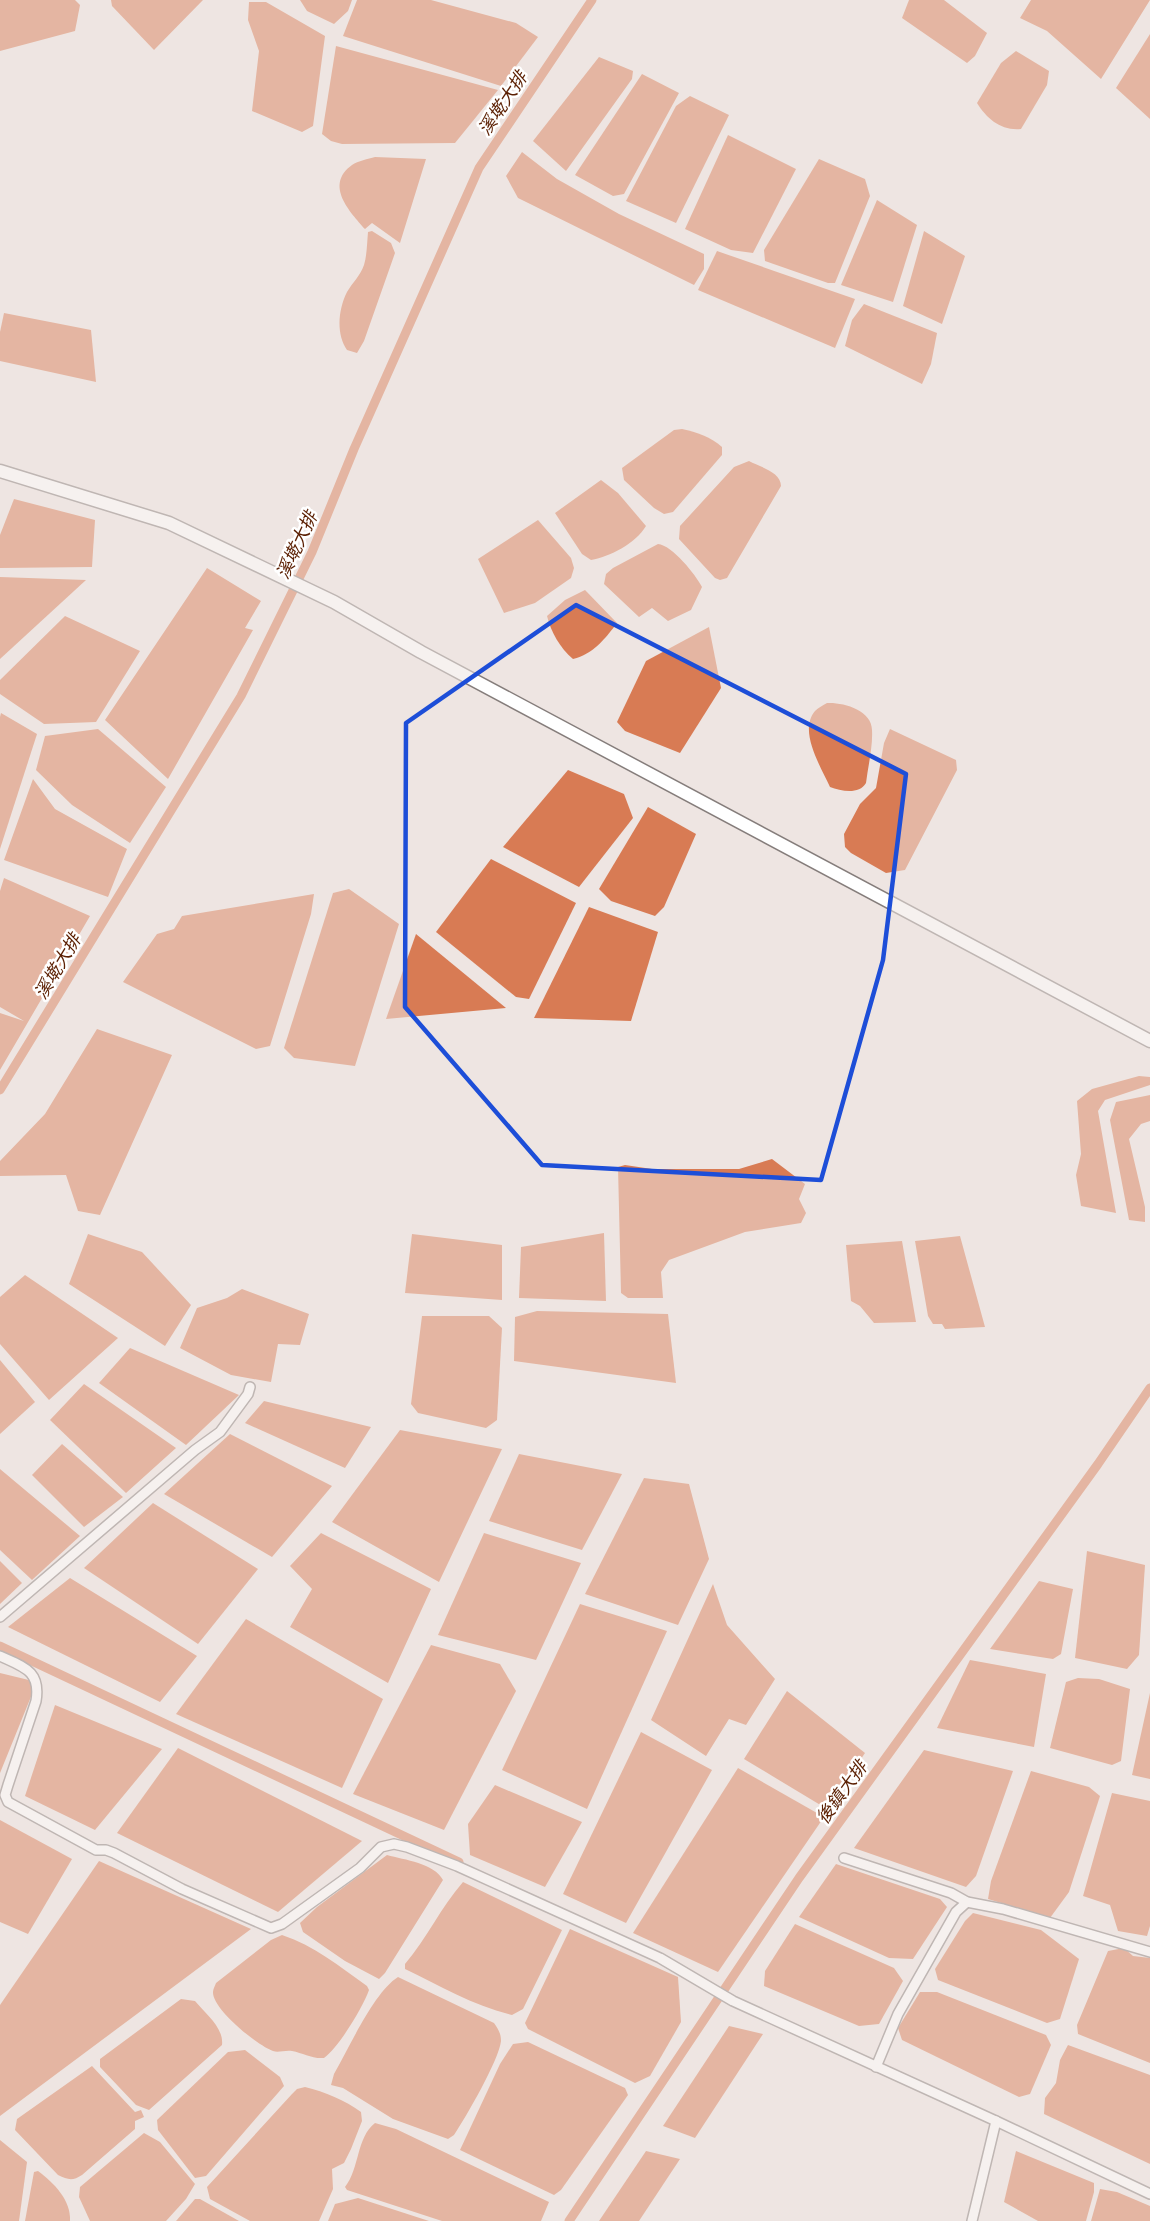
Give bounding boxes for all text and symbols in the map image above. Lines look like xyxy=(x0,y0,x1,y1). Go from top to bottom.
water label: 溪墘大排 xyxy=(473,65,532,139)
water label: 溪墘大排 xyxy=(271,506,322,582)
water label: 溪墘大排 xyxy=(29,928,86,1003)
water label: 後鎮大排 xyxy=(811,1755,872,1828)

